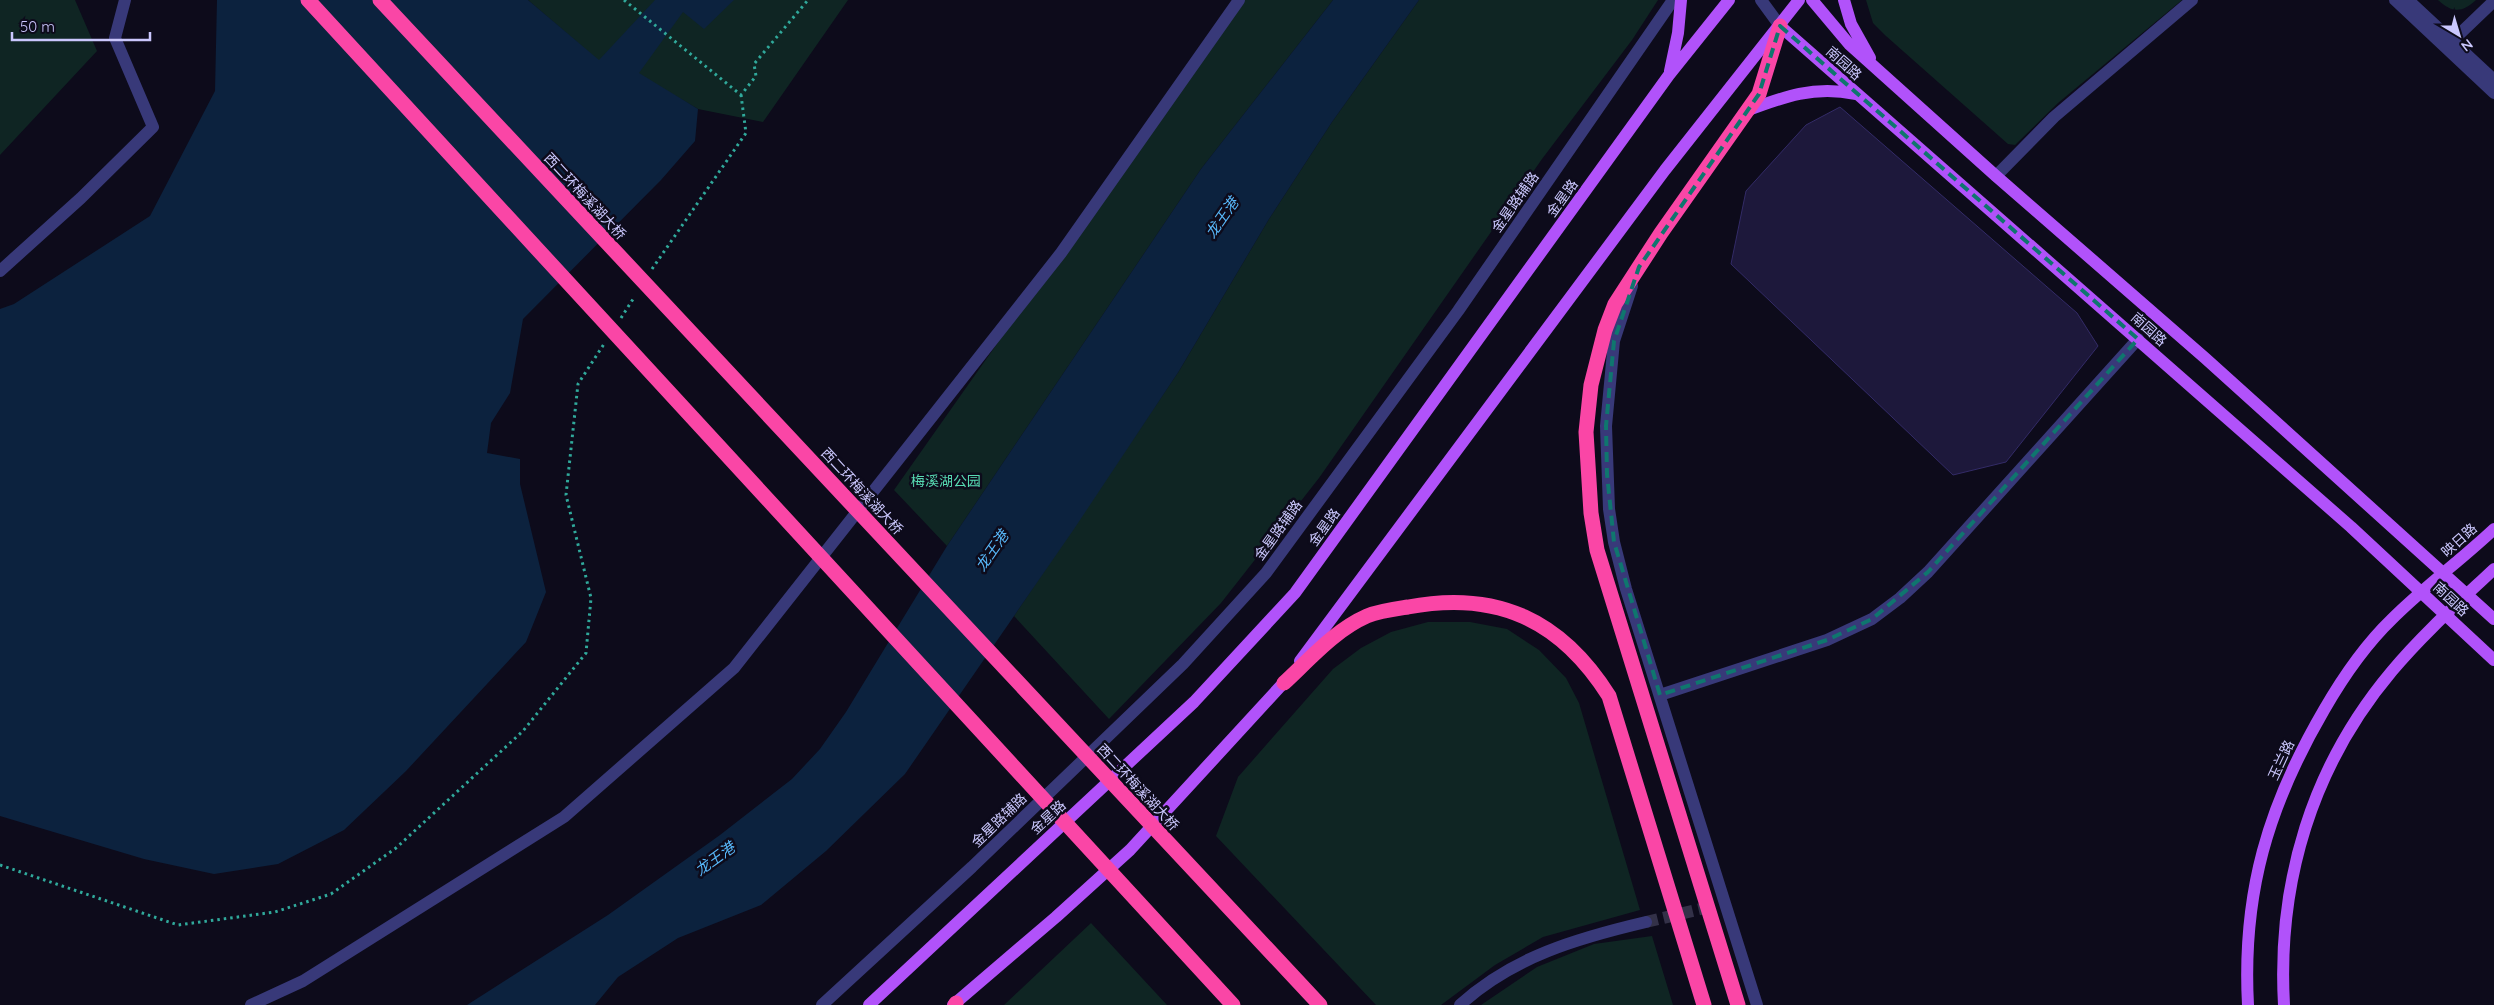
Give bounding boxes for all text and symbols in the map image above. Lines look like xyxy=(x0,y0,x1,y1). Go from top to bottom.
scale bar xyxy=(12,10,150,42)
north arrow xyxy=(2434,10,2484,60)
text: 50 m xyxy=(20,17,55,36)
text: N xyxy=(2457,35,2477,56)
street label: 南园路 xyxy=(1822,42,1866,84)
street label: 西二环梅溪湖大桥 xyxy=(540,149,630,243)
street label: 金星路辅路 xyxy=(1488,168,1542,236)
street label: 金星路 xyxy=(1542,176,1582,220)
water label: 龙王港 xyxy=(1201,192,1243,242)
street label: 南园路 xyxy=(2127,308,2171,350)
street label: 西二环梅溪湖大桥 xyxy=(817,444,907,538)
park label: 梅溪湖公园 xyxy=(911,472,981,490)
street label: 金星路辅路 xyxy=(1250,496,1306,564)
street label: 金星路 xyxy=(1304,505,1344,549)
street label: 映日路 xyxy=(2437,519,2481,561)
water label: 龙王港 xyxy=(971,525,1013,575)
street label: 南园路 xyxy=(2430,578,2472,620)
street label: 玉兰路 xyxy=(2264,737,2298,783)
street label: 西二环梅溪湖大桥 xyxy=(1093,740,1183,834)
street label: 金星路辅路 xyxy=(968,789,1030,851)
street label: 金星路 xyxy=(1027,796,1069,838)
water label: 龙王港 xyxy=(691,837,740,880)

